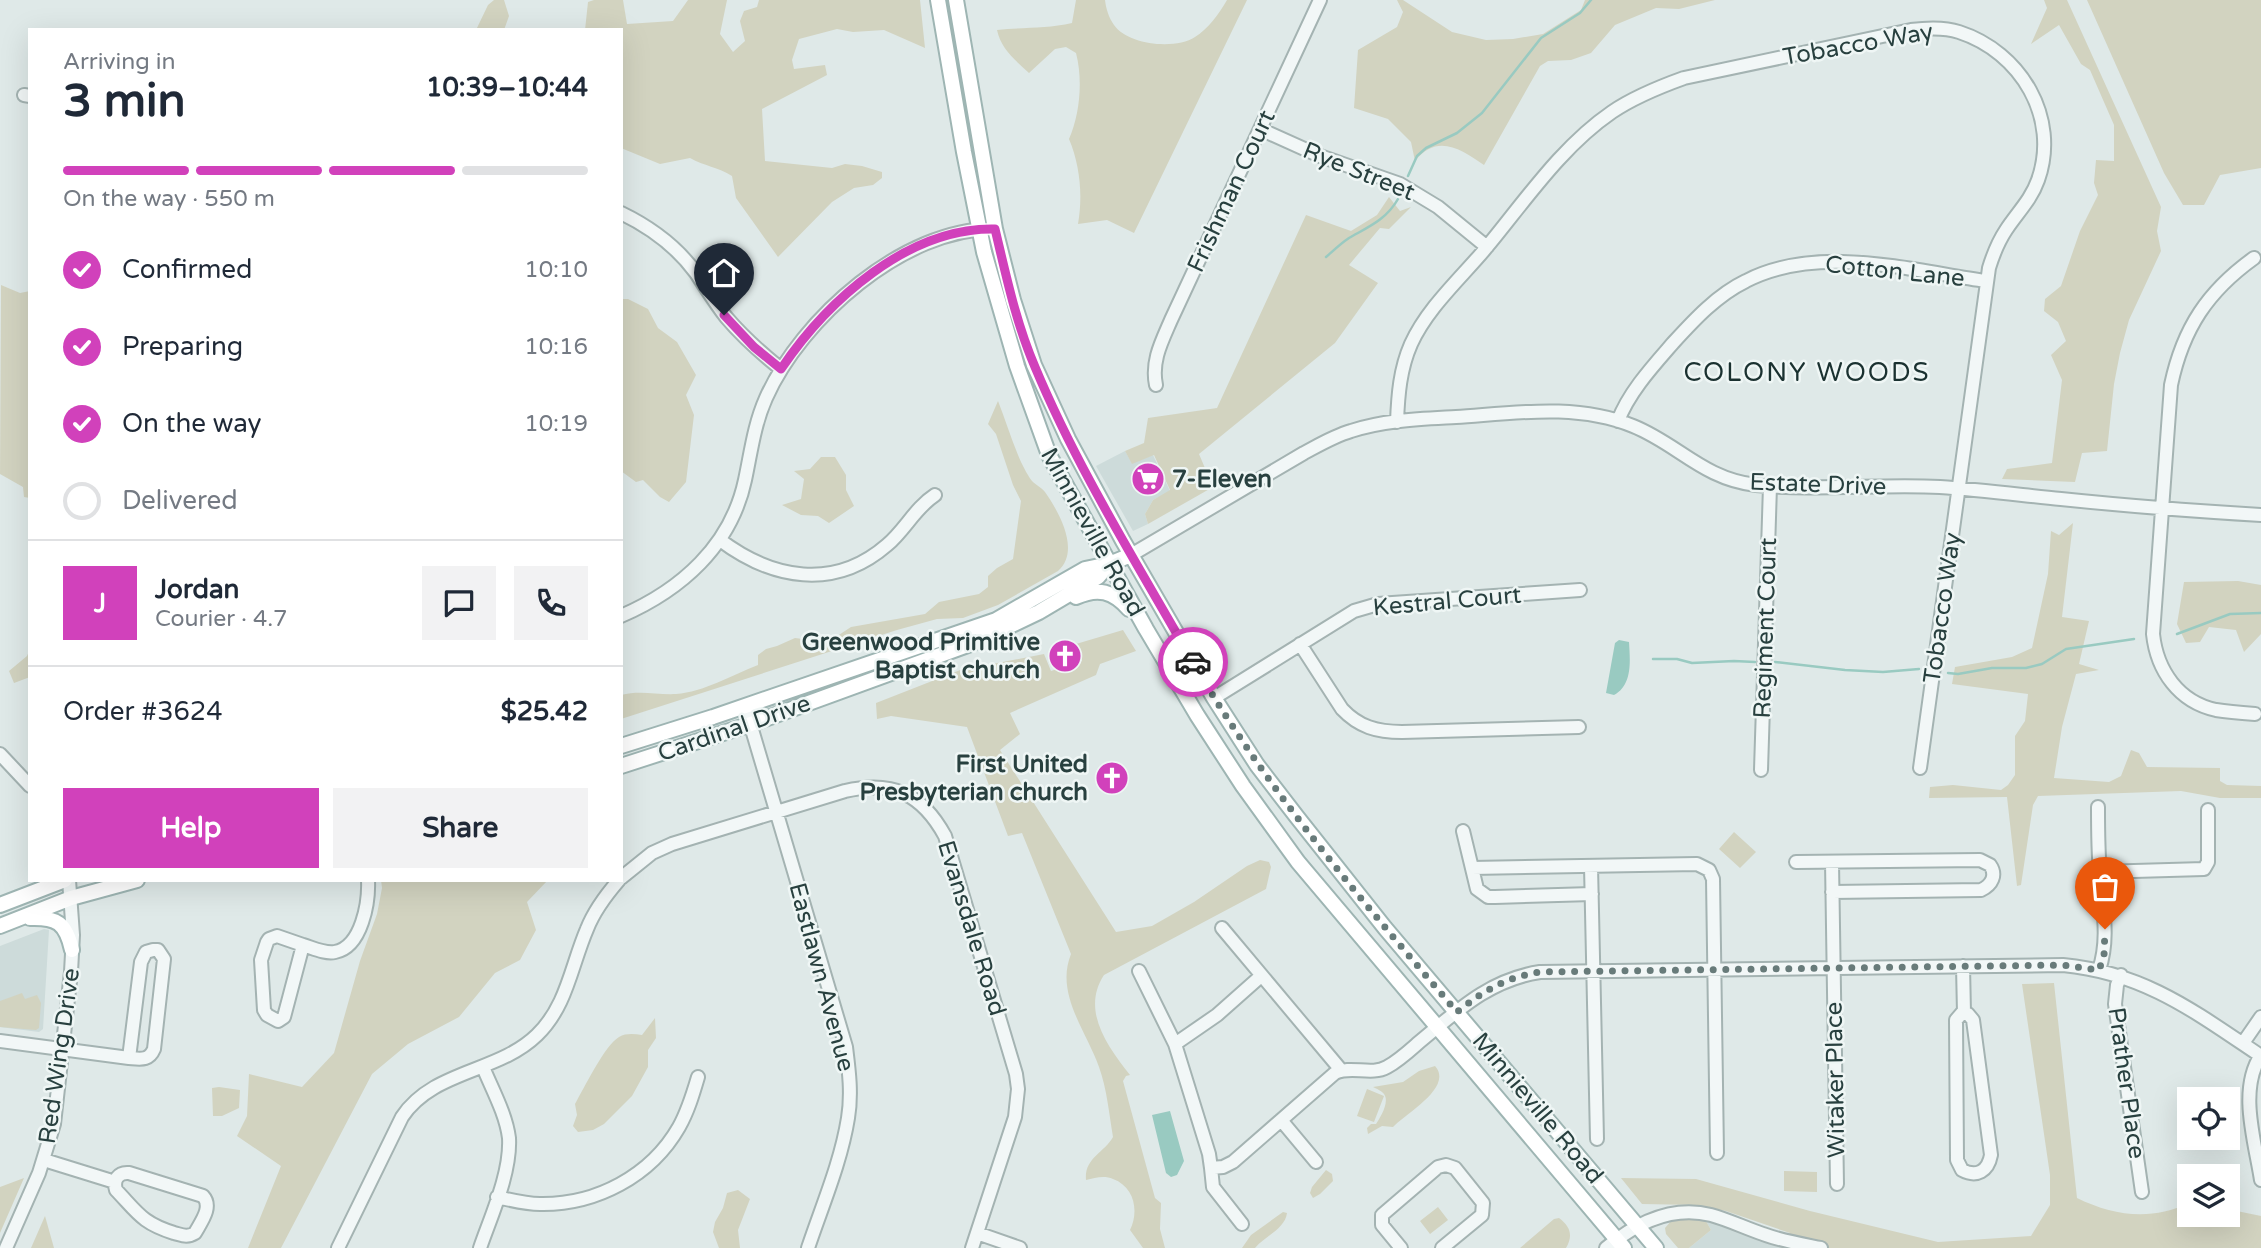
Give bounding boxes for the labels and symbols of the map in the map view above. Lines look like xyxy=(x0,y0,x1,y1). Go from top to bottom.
street label: Tobacco Way xyxy=(1781,17,1936,72)
street label: Frishman Court xyxy=(1181,106,1282,277)
street label: Rye Street xyxy=(1299,136,1419,207)
pin xyxy=(694,243,754,315)
street label: Cotton Lane xyxy=(1824,250,1966,293)
district label: COLONY WOODS xyxy=(1683,357,1931,388)
street label: Minnieville Road xyxy=(1034,443,1151,622)
supermarket icon: 7-Eleven xyxy=(1129,460,1167,498)
place label: 7-Eleven xyxy=(1172,465,1272,494)
street label: Estate Drive xyxy=(1749,468,1887,501)
street label: Tobacco Way xyxy=(1918,531,1967,685)
street label: Regiment Court xyxy=(1748,537,1783,719)
street label: Kestral Court xyxy=(1372,581,1523,622)
courier xyxy=(1158,627,1228,697)
place label: Greenwood Primitive Baptist church xyxy=(802,628,1040,685)
church icon: Greenwood Primitive Baptist church xyxy=(1046,637,1084,675)
street label: Cardinal Drive xyxy=(654,689,814,768)
place label: First United Presbyterian church xyxy=(859,750,1088,807)
church icon: First United Presbyterian church xyxy=(1093,759,1131,797)
street label: Evansdale Road xyxy=(931,837,1012,1019)
pin xyxy=(2075,857,2135,929)
street label: Eastlawn Avenue xyxy=(782,880,861,1075)
street label: Red Wing Drive xyxy=(33,966,86,1146)
street label: Witaker Place xyxy=(1820,1002,1851,1158)
street label: Prather Place xyxy=(2102,1005,2152,1161)
street label: Minnieville Road xyxy=(1466,1027,1609,1190)

